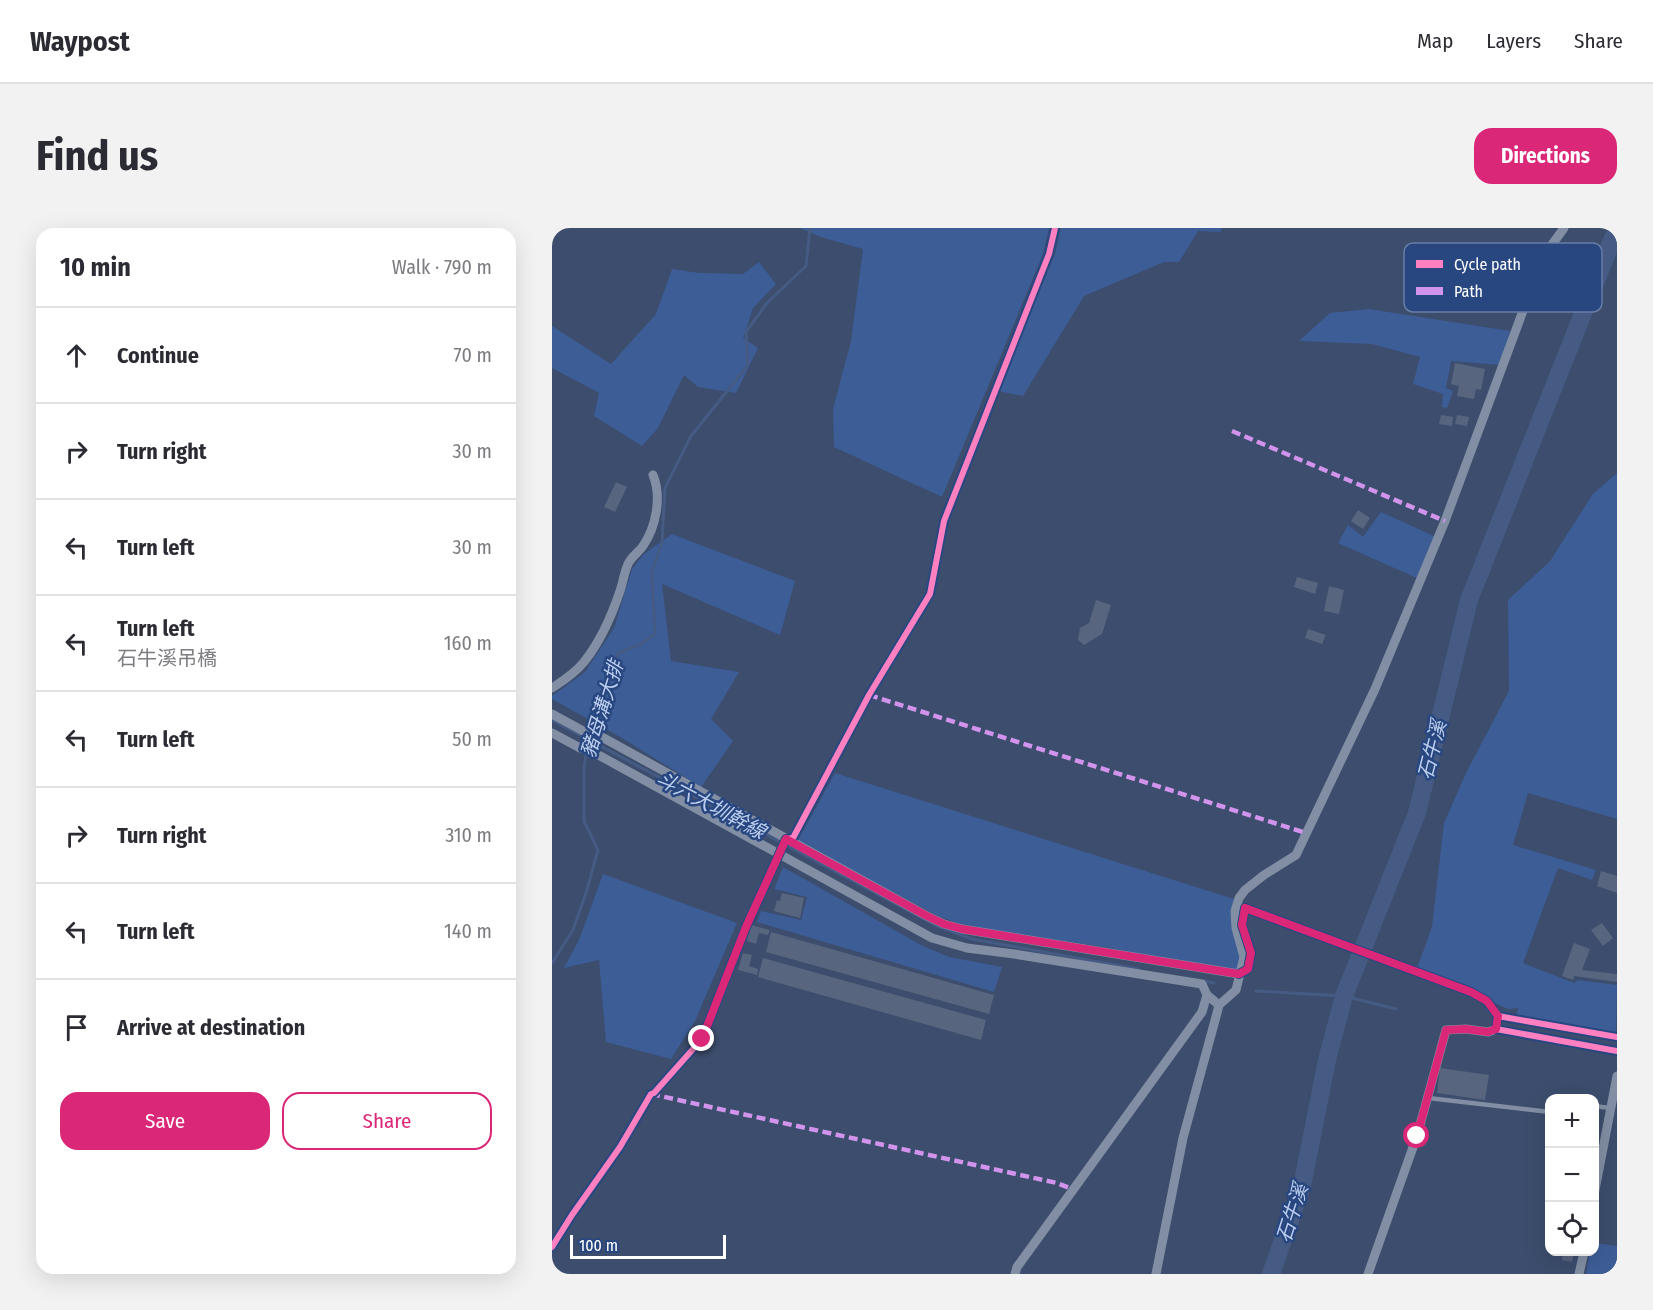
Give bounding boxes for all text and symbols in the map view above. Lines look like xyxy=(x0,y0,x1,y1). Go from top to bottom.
text: Waypost xyxy=(30,25,130,58)
text: Map xyxy=(1417,28,1453,54)
text: Layers xyxy=(1486,28,1541,54)
text: Share xyxy=(1574,28,1623,54)
button: Directions xyxy=(1474,128,1617,184)
text: Find us xyxy=(36,131,158,181)
legend xyxy=(1404,243,1602,312)
text: 10 min xyxy=(60,252,131,283)
text: Walk · 790 m xyxy=(392,255,492,279)
text: Cycle path xyxy=(1454,255,1521,274)
text: Path xyxy=(1454,282,1483,301)
icon: ahead xyxy=(60,339,93,372)
text: Continue xyxy=(117,342,199,369)
text: 70 m xyxy=(454,343,492,367)
icon: right xyxy=(60,435,93,468)
text: Turn right xyxy=(117,438,206,465)
text: 30 m xyxy=(452,439,492,463)
icon: left xyxy=(60,531,93,564)
text: Turn left xyxy=(117,534,195,561)
text: 30 m xyxy=(452,535,492,559)
text: Turn left xyxy=(117,615,195,642)
icon: left xyxy=(60,627,93,660)
text: 160 m xyxy=(444,631,492,655)
text: 石牛溪吊橋 xyxy=(117,646,217,670)
water label: 豬母溝大排 xyxy=(576,655,629,760)
water label: 石牛溪 xyxy=(1413,715,1452,782)
icon: left xyxy=(60,723,93,756)
text: Turn left xyxy=(117,726,195,753)
text: 50 m xyxy=(452,727,492,751)
water label: 斗六大圳幹線 xyxy=(652,766,771,845)
icon: right xyxy=(60,819,93,852)
text: Turn right xyxy=(117,822,206,849)
text: 310 m xyxy=(445,823,492,847)
icon: left xyxy=(60,915,93,948)
text: Turn left xyxy=(117,918,195,945)
text: 140 m xyxy=(444,919,492,943)
icon: arrive xyxy=(60,1011,93,1044)
text: Arrive at destination xyxy=(117,1014,305,1041)
route end xyxy=(688,1025,714,1051)
button: Save xyxy=(60,1092,270,1150)
button: Share xyxy=(282,1092,492,1150)
map controls xyxy=(1545,1094,1599,1256)
button: + xyxy=(1545,1094,1599,1148)
route start xyxy=(1403,1122,1429,1148)
button: − xyxy=(1545,1148,1599,1202)
water label: 石牛溪 xyxy=(1271,1178,1314,1245)
button: locate xyxy=(1545,1202,1599,1256)
scale bar xyxy=(570,1232,726,1260)
text: 100 m xyxy=(579,1236,618,1255)

